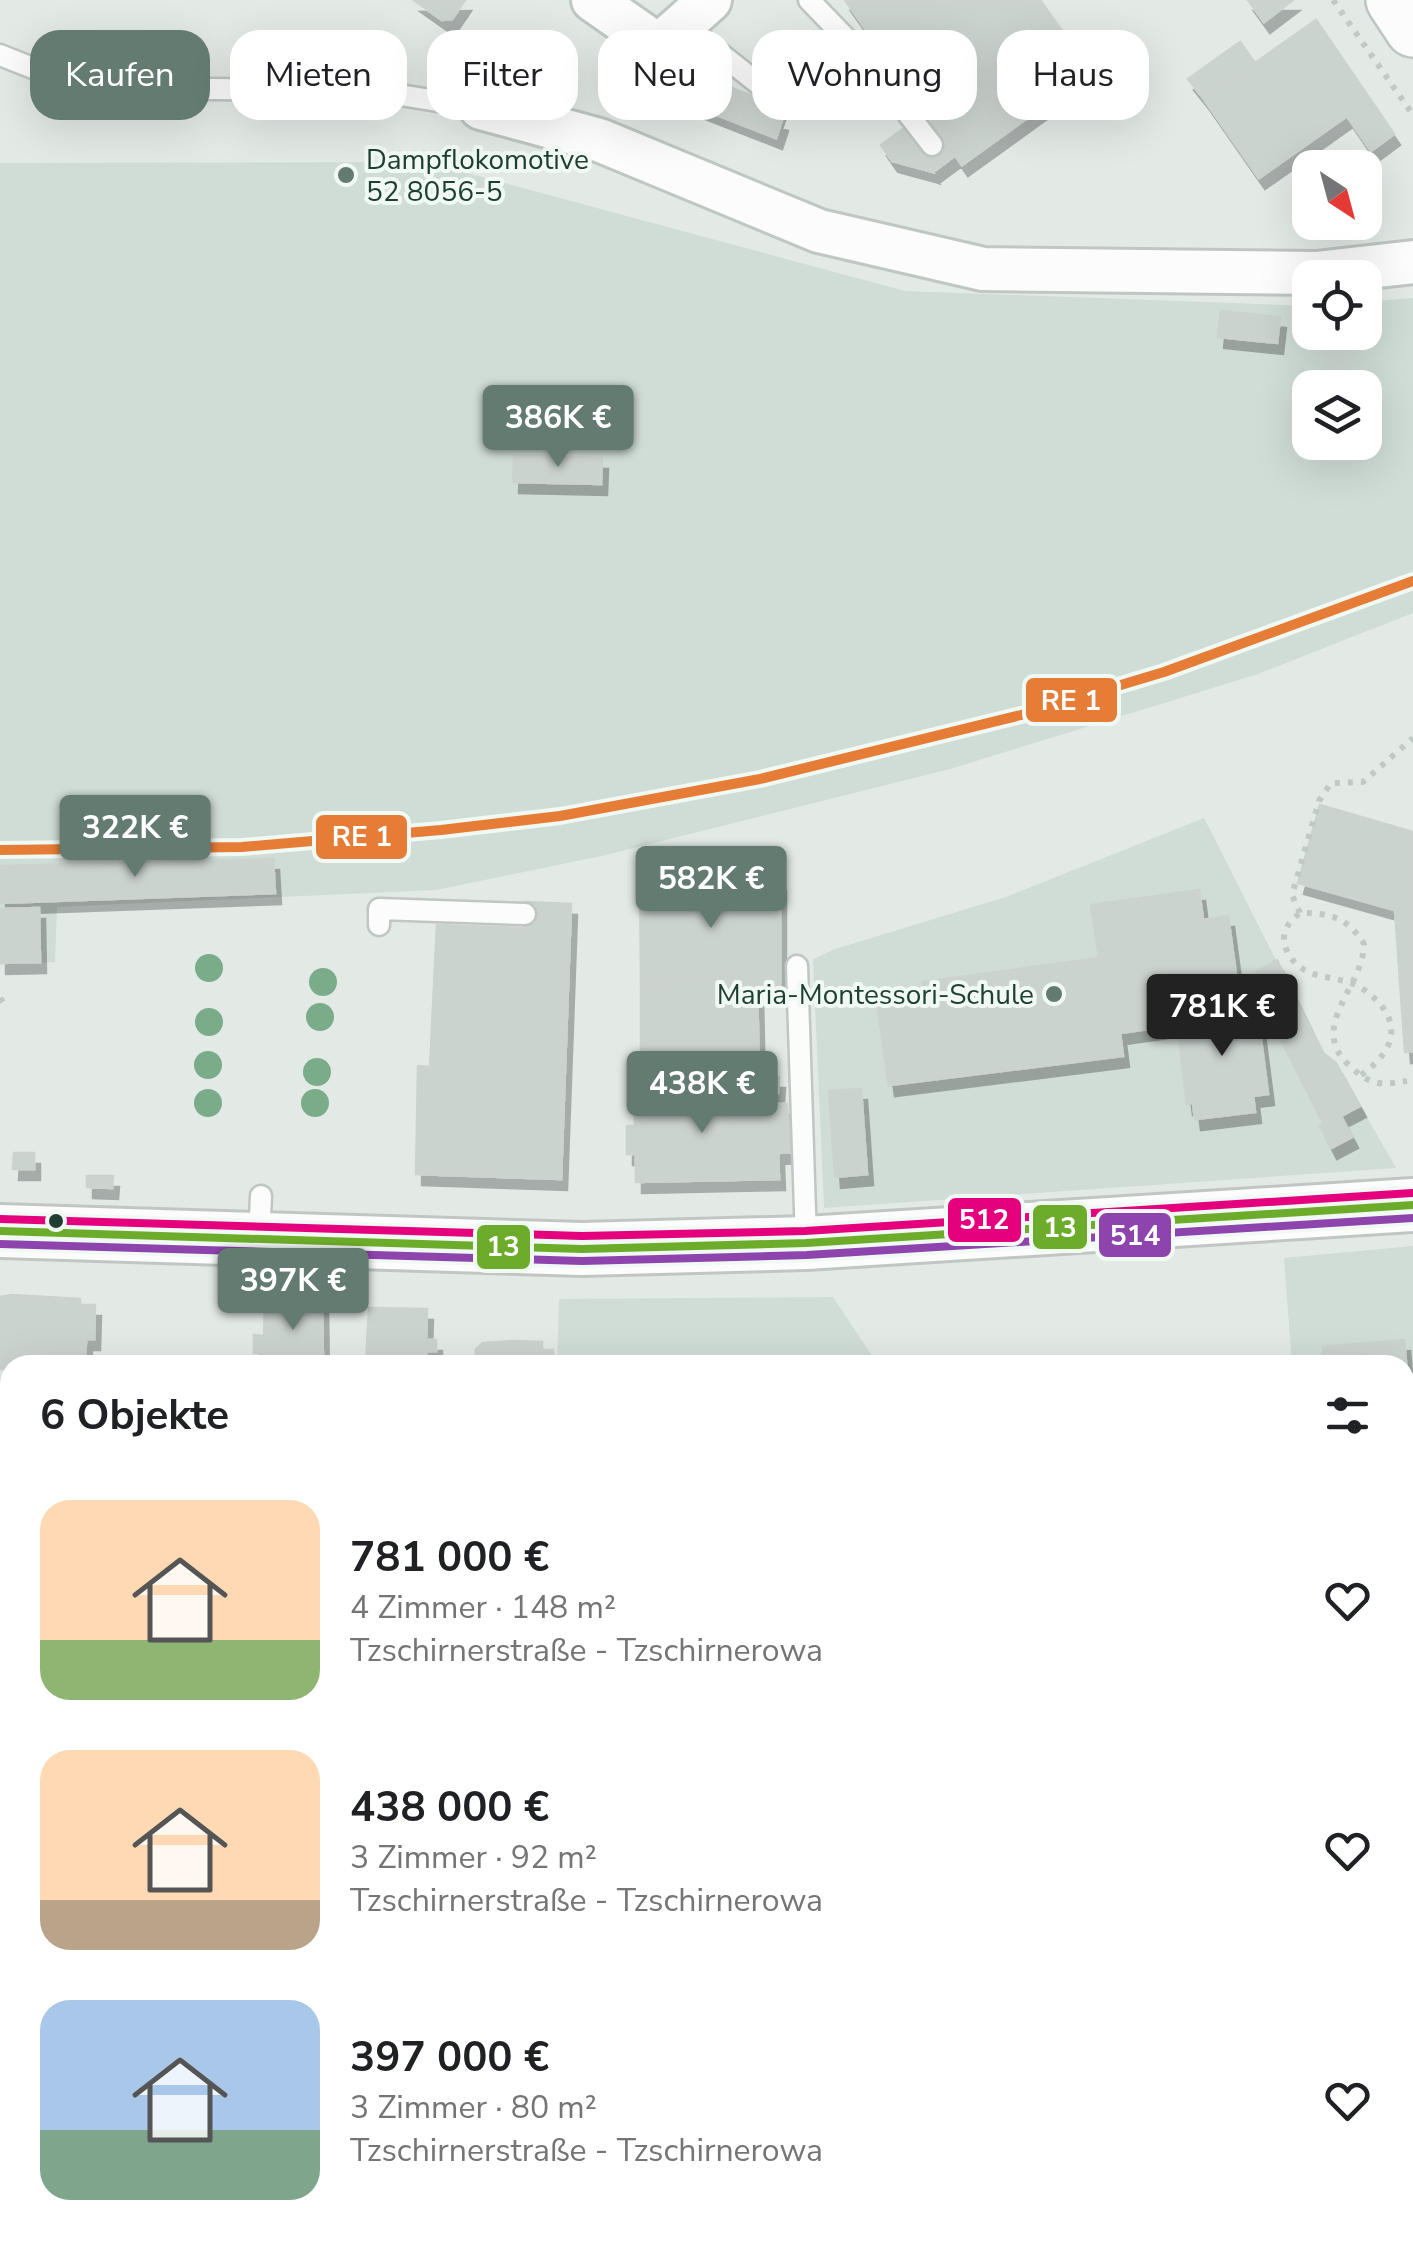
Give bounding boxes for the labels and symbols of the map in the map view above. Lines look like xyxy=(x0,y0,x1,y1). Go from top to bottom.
place label: Dampflokomotive 52 8056-5 xyxy=(366,141,589,211)
north arrow xyxy=(1292,150,1382,240)
marker: Dampflokomotive 52 8056-5 xyxy=(335,164,357,186)
pin: 386K € xyxy=(477,385,639,470)
line badge: RE 1 xyxy=(1024,676,1119,724)
text: RE 1 xyxy=(1041,682,1101,720)
pin: 322K € xyxy=(54,795,216,880)
line badge: RE 1 xyxy=(314,813,409,861)
text: RE 1 xyxy=(332,818,392,856)
pin: 582K € xyxy=(630,846,792,931)
pin: 781K € xyxy=(1141,974,1303,1059)
place label: Maria-Montessori-Schule xyxy=(717,976,1034,1014)
marker: Maria-Montessori-Schule xyxy=(1043,983,1065,1005)
pin: 438K € xyxy=(621,1051,783,1136)
line badge: 512 xyxy=(946,1196,1023,1244)
text: 512 xyxy=(959,1201,1009,1239)
line badge: 13 xyxy=(1031,1203,1089,1251)
text: 13 xyxy=(1043,1209,1077,1247)
unlabelled marker xyxy=(46,1211,66,1231)
line badge: 514 xyxy=(1097,1211,1173,1259)
text: 514 xyxy=(1110,1217,1160,1255)
line badge: 13 xyxy=(475,1223,532,1271)
text: 13 xyxy=(486,1228,520,1266)
pin: 397K € xyxy=(212,1248,374,1333)

